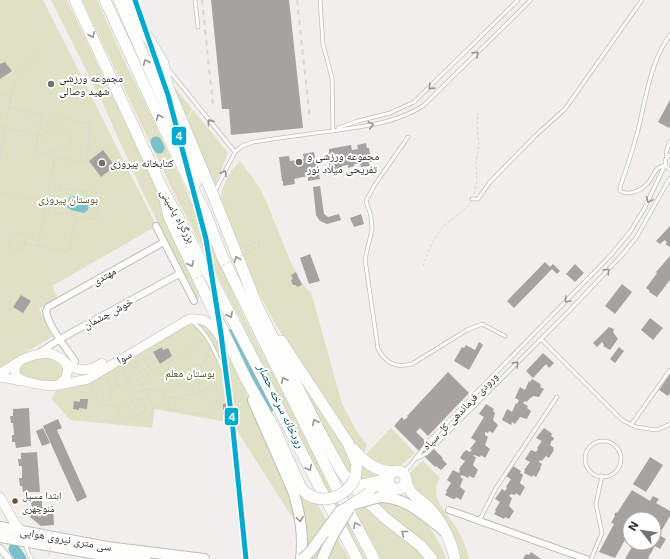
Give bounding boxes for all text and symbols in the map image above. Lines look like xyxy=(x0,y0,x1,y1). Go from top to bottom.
one-way arrow xyxy=(87,31,95,38)
one-way arrow xyxy=(471,51,479,59)
one-way arrow xyxy=(143,59,151,66)
place label: مجموعه ورزشی شهید وصالی xyxy=(59,71,123,98)
marker: مجموعه ورزشی شهید وصالی xyxy=(46,79,56,89)
one-way arrow xyxy=(428,82,436,90)
one-way arrow xyxy=(155,114,163,121)
one-way arrow xyxy=(208,119,215,126)
one-way arrow xyxy=(368,121,374,130)
line badge: 4 xyxy=(171,126,187,146)
text: 4 xyxy=(175,129,183,143)
place label: مجموعه ورزشی و تفریحی میلاد نور xyxy=(306,149,379,176)
place label: کتابخانه پیروزی xyxy=(110,156,174,170)
marker: مجموعه ورزشی و تفریحی میلاد نور xyxy=(294,157,304,167)
marker: کتابخانه پیروزی xyxy=(97,158,107,168)
one-way arrow xyxy=(219,170,227,178)
street label: بزرگراه یاسینی xyxy=(157,187,199,245)
park label: بوستان پیروزی xyxy=(38,192,98,206)
one-way arrow xyxy=(646,196,654,203)
one-way arrow xyxy=(234,256,242,263)
one-way arrow xyxy=(186,259,194,267)
street label: مهتدی xyxy=(90,264,118,288)
one-way arrow xyxy=(603,268,610,276)
street label: خوش چشمان xyxy=(81,294,135,332)
one-way arrow xyxy=(565,296,572,303)
one-way arrow xyxy=(225,310,233,318)
street label: سوا xyxy=(114,347,134,367)
water label: رودخانه سرخه حصار xyxy=(254,360,308,451)
one-way arrow xyxy=(511,361,519,369)
park label: بوستان معلم xyxy=(165,366,215,381)
street label: ورودی فرماندهی کل سپاه xyxy=(419,369,501,453)
one-way arrow xyxy=(281,377,289,385)
line badge: 4 xyxy=(224,407,239,426)
text: 4 xyxy=(228,410,236,424)
one-way arrow xyxy=(312,419,320,426)
one-way arrow xyxy=(304,463,312,471)
place label: ابتدا مسیل منوچهری xyxy=(22,489,61,515)
marker: ابتدا مسیل منوچهری xyxy=(10,496,20,506)
north arrow xyxy=(622,511,662,551)
one-way arrow xyxy=(295,516,304,522)
text: N xyxy=(625,519,641,533)
one-way arrow xyxy=(354,522,361,529)
street label: سی متری نیروی هوایی xyxy=(19,524,113,554)
one-way arrow xyxy=(401,531,408,538)

